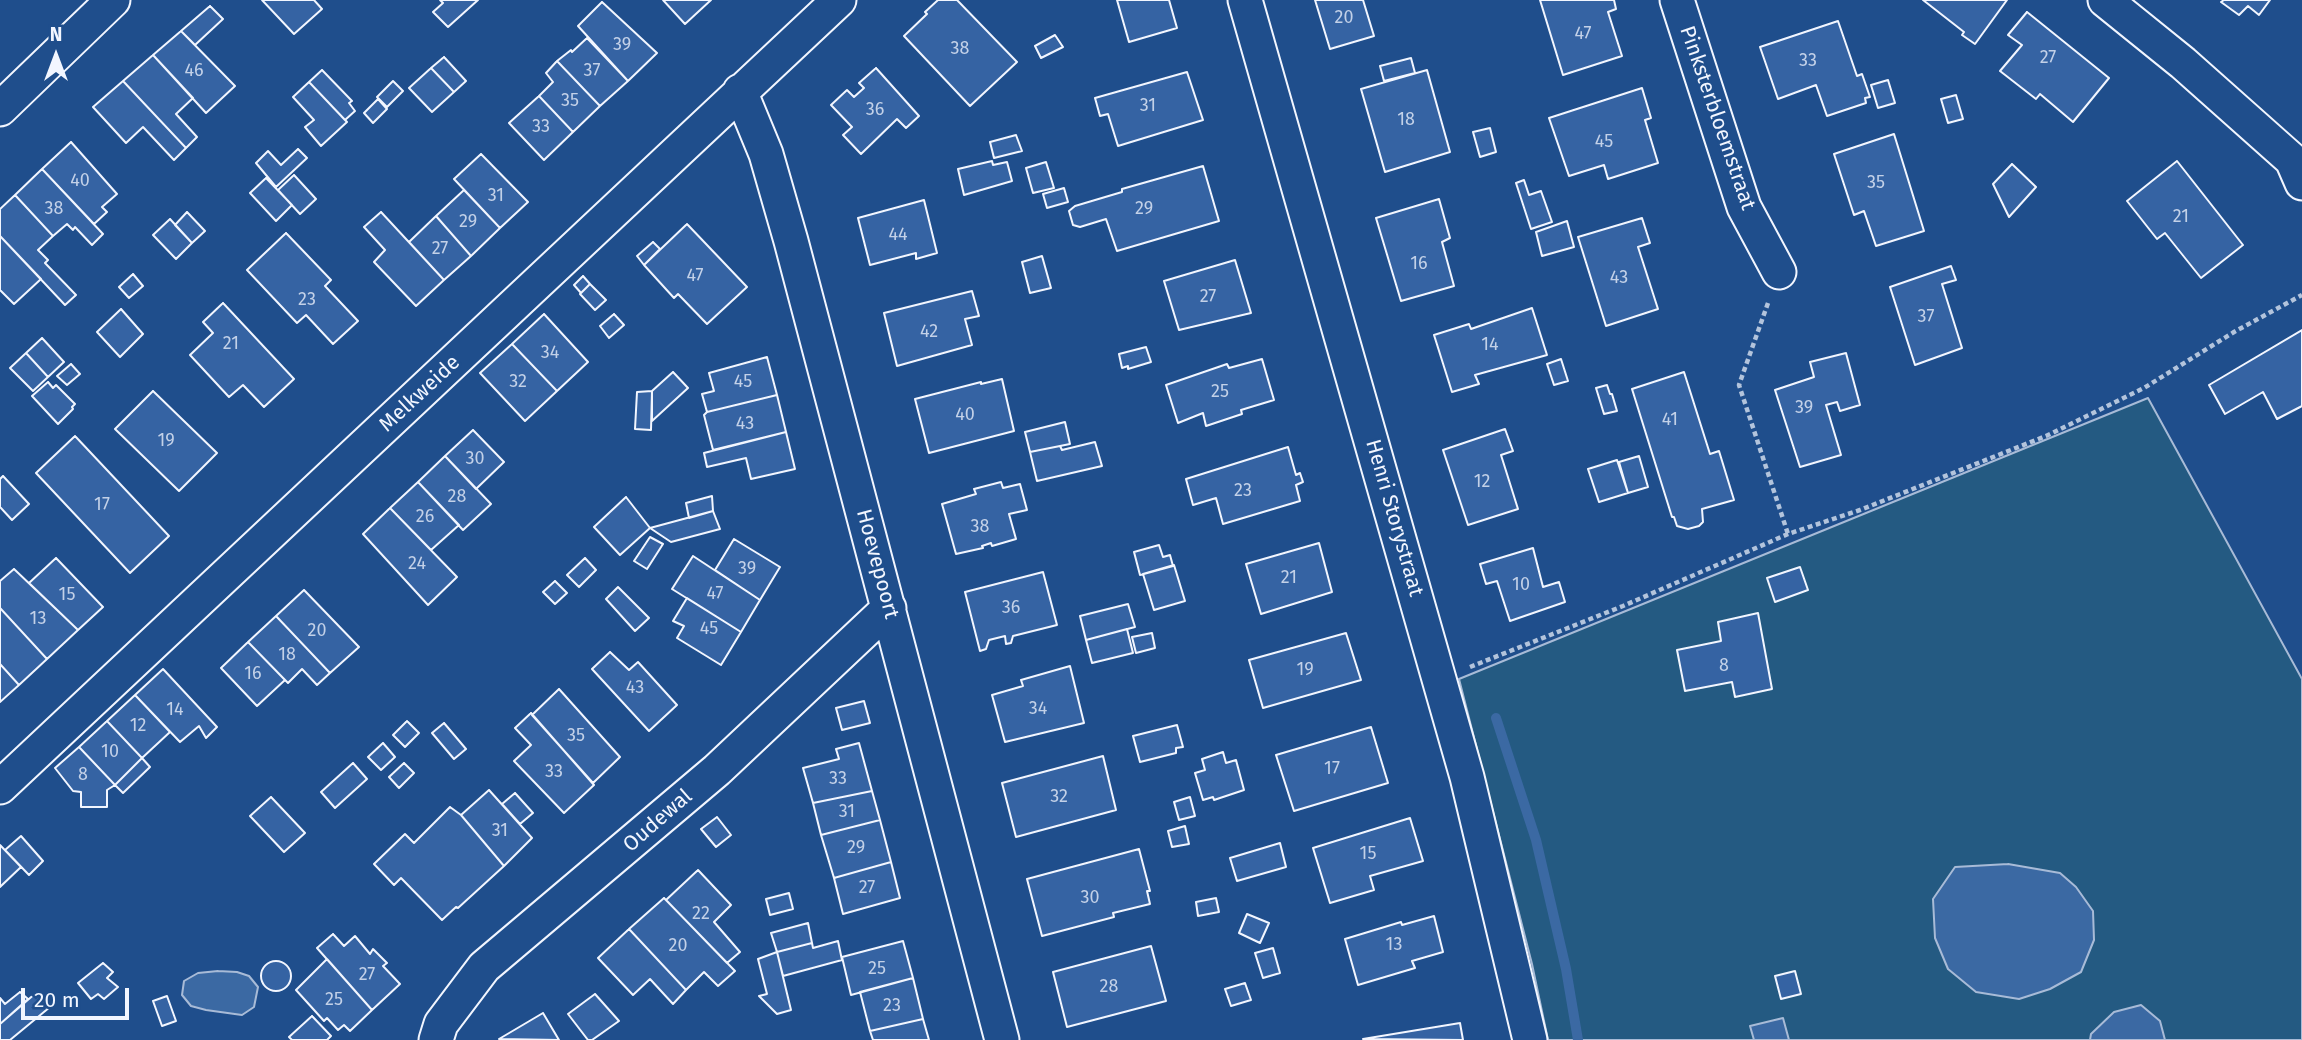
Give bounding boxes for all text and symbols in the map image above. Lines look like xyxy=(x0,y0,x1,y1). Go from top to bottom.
house number: 20 xyxy=(1335,7,1353,29)
north arrow xyxy=(21,21,91,91)
text: N xyxy=(50,23,62,46)
house number: 47 xyxy=(1574,23,1592,45)
street label: Pinksterbloemstraat xyxy=(1674,23,1760,213)
house number: 39 xyxy=(613,34,631,56)
house number: 38 xyxy=(951,38,969,60)
house number: 27 xyxy=(2040,47,2056,69)
house number: 33 xyxy=(1799,50,1817,72)
house number: 46 xyxy=(184,60,204,82)
house number: 37 xyxy=(584,60,600,82)
house number: 35 xyxy=(561,90,579,112)
house number: 31 xyxy=(1140,95,1156,117)
house number: 36 xyxy=(866,99,884,121)
house number: 18 xyxy=(1397,109,1415,131)
house number: 33 xyxy=(532,116,550,138)
house number: 45 xyxy=(1595,131,1613,153)
house number: 40 xyxy=(70,170,90,192)
house number: 35 xyxy=(1867,172,1885,194)
house number: 31 xyxy=(488,185,504,207)
house number: 38 xyxy=(45,198,63,220)
house number: 29 xyxy=(1135,198,1153,220)
house number: 21 xyxy=(2173,206,2189,228)
house number: 29 xyxy=(459,211,477,233)
house number: 44 xyxy=(888,224,908,246)
house number: 27 xyxy=(432,238,448,260)
house number: 16 xyxy=(1410,253,1428,275)
house number: 47 xyxy=(686,265,704,287)
house number: 43 xyxy=(1610,267,1628,289)
house number: 27 xyxy=(1200,286,1216,308)
house number: 23 xyxy=(298,289,316,311)
house number: 37 xyxy=(1918,306,1934,328)
house number: 42 xyxy=(920,321,938,343)
house number: 21 xyxy=(223,333,239,355)
house number: 14 xyxy=(1481,334,1499,356)
house number: 34 xyxy=(541,342,559,364)
street label: Melkweide xyxy=(374,350,466,438)
house number: 32 xyxy=(509,371,527,393)
house number: 45 xyxy=(734,371,752,393)
house number: 25 xyxy=(1211,381,1229,403)
house number: 39 xyxy=(1795,397,1813,419)
house number: 40 xyxy=(955,404,975,426)
house number: 41 xyxy=(1662,409,1678,431)
house number: 43 xyxy=(736,413,754,435)
house number: 19 xyxy=(157,430,175,452)
street label: Henri Storystraat xyxy=(1360,437,1428,599)
house number: 30 xyxy=(465,448,485,470)
house number: 12 xyxy=(1474,471,1490,493)
house number: 23 xyxy=(1234,480,1252,502)
house number: 28 xyxy=(448,486,466,508)
house number: 17 xyxy=(94,494,110,516)
house number: 26 xyxy=(416,506,434,528)
street label: Hoevepoort xyxy=(850,507,904,621)
house number: 38 xyxy=(971,516,989,538)
house number: 24 xyxy=(408,553,426,575)
house number: 39 xyxy=(738,558,756,580)
house number: 21 xyxy=(1281,567,1297,589)
house number: 10 xyxy=(1512,574,1530,596)
house number: 47 xyxy=(706,583,724,605)
house number: 15 xyxy=(59,584,75,606)
house number: 36 xyxy=(1002,597,1020,619)
house number: 13 xyxy=(30,608,46,630)
house number: 45 xyxy=(700,618,718,640)
house number: 20 xyxy=(308,620,326,642)
house number: 18 xyxy=(278,644,296,666)
house number: 8 xyxy=(1719,655,1729,677)
house number: 19 xyxy=(1296,659,1314,681)
house number: 16 xyxy=(244,663,262,685)
house number: 43 xyxy=(626,677,644,699)
house number: 34 xyxy=(1029,698,1047,720)
house number: 14 xyxy=(166,699,184,721)
house number: 12 xyxy=(130,715,146,737)
house number: 35 xyxy=(567,725,585,747)
house number: 10 xyxy=(101,741,119,763)
house number: 17 xyxy=(1324,758,1340,780)
house number: 33 xyxy=(545,761,563,783)
house number: 8 xyxy=(78,764,88,786)
house number: 33 xyxy=(829,768,847,790)
street label: Oudewal xyxy=(618,784,698,858)
house number: 32 xyxy=(1050,786,1068,808)
house number: 31 xyxy=(839,801,855,823)
house number: 31 xyxy=(492,820,508,842)
house number: 29 xyxy=(847,837,865,859)
house number: 15 xyxy=(1360,843,1376,865)
house number: 27 xyxy=(859,877,875,899)
house number: 30 xyxy=(1080,887,1100,909)
house number: 22 xyxy=(692,903,710,925)
house number: 13 xyxy=(1386,934,1402,956)
house number: 20 xyxy=(669,935,687,957)
house number: 25 xyxy=(868,958,886,980)
house number: 27 xyxy=(359,964,375,986)
scale bar xyxy=(24,974,133,1018)
house number: 28 xyxy=(1100,976,1118,998)
text: 20 m xyxy=(34,987,80,1013)
house number: 25 xyxy=(325,989,343,1011)
house number: 23 xyxy=(883,995,901,1017)

